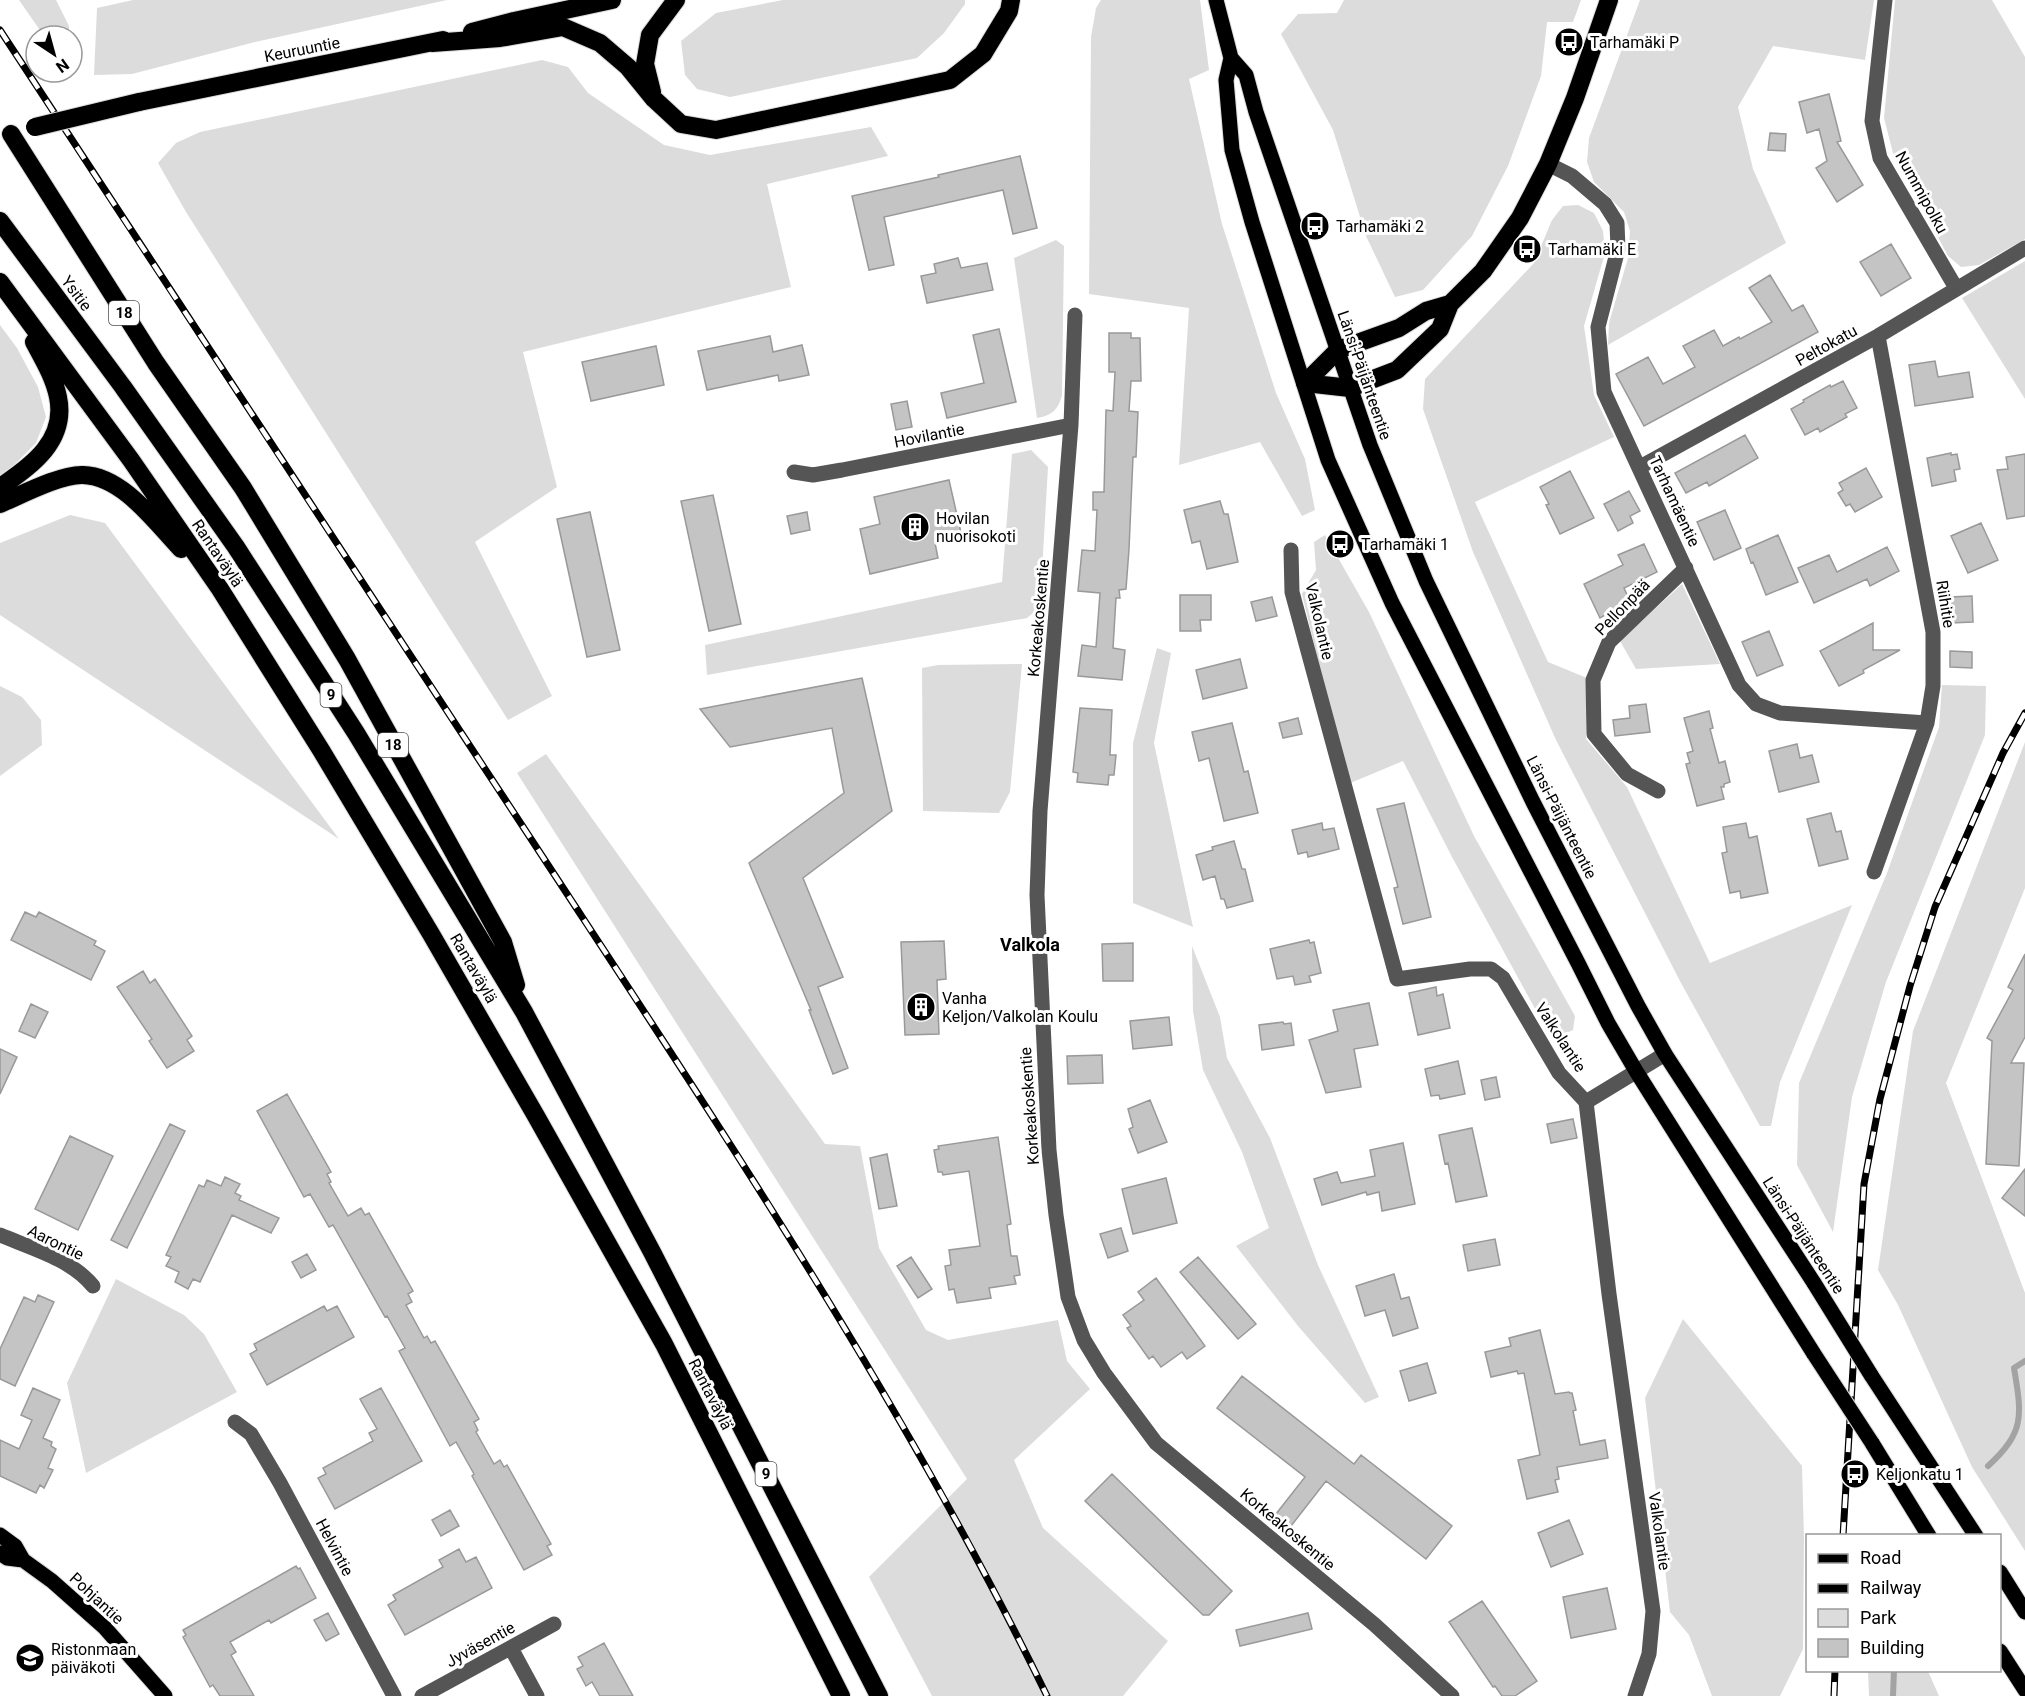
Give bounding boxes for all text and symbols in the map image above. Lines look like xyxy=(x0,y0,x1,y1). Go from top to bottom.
north arrow xyxy=(24,24,84,84)
bus stop icon: Tarhamäki P xyxy=(1553,26,1585,58)
street label: Keuruuntie xyxy=(263,33,342,66)
place label: Tarhamäki P xyxy=(1590,33,1679,52)
text: N xyxy=(52,55,73,77)
street label: Nummipolku xyxy=(1891,148,1952,237)
bus stop icon: Tarhamäki 2 xyxy=(1299,210,1331,242)
place label: Tarhamäki 2 xyxy=(1336,217,1424,236)
bus stop icon: Tarhamäki E xyxy=(1511,233,1543,265)
place label: Tarhamäki E xyxy=(1548,240,1636,259)
street label: Ysitie xyxy=(57,272,96,315)
road number: 18 xyxy=(109,301,139,325)
street label: Länsi-Päijänteentie xyxy=(1334,308,1396,442)
street label: Peltokatu xyxy=(1792,321,1860,370)
street label: Hovilantie xyxy=(892,419,966,452)
street label: Tarhamäentie xyxy=(1645,453,1704,550)
place label: Hovilan nuorisokoti xyxy=(936,509,1016,546)
building icon: Hovilan nuorisokoti xyxy=(899,511,931,543)
street label: Rantaväylä xyxy=(188,516,247,591)
bus stop icon: Tarhamäki 1 xyxy=(1324,528,1356,560)
place label: Tarhamäki 1 xyxy=(1361,535,1449,554)
street label: Korkeakoskentie xyxy=(1024,558,1053,678)
street label: Pellonpää xyxy=(1591,575,1654,639)
street label: Riihitie xyxy=(1932,579,1959,629)
street label: Valkolantie xyxy=(1301,581,1338,662)
road number: 9 xyxy=(320,683,342,707)
road number: 18 xyxy=(378,733,408,757)
street label: Länsi-Päijänteentie xyxy=(1522,753,1601,882)
street label: Rantaväylä xyxy=(446,930,501,1007)
district label: Valkola xyxy=(1000,934,1060,955)
place label: Vanha Keljon/Valkolan Koulu xyxy=(942,989,1098,1026)
building icon: Vanha Keljon/Valkolan Koulu xyxy=(905,991,937,1023)
street label: Valkolantie xyxy=(1531,999,1590,1075)
street label: Korkeakoskentie xyxy=(1016,1047,1043,1165)
street label: Länsi-Päijänteentie xyxy=(1759,1173,1848,1297)
street label: Aarontie xyxy=(25,1221,87,1264)
street label: Rantaväylä xyxy=(684,1355,737,1433)
bus stop icon: Keljonkatu 1 xyxy=(1839,1458,1871,1490)
road number: 9 xyxy=(756,1462,777,1486)
place label: Keljonkatu 1 xyxy=(1876,1465,1964,1484)
street label: Korkeakoskentie xyxy=(1236,1484,1339,1575)
street label: Valkolantie xyxy=(1645,1491,1674,1571)
street label: Helvintie xyxy=(312,1515,357,1579)
legend xyxy=(1806,1534,2001,1672)
text: Road xyxy=(1860,1547,1901,1568)
street label: Pohjantie xyxy=(66,1569,128,1628)
text: Railway xyxy=(1860,1577,1922,1598)
text: Park xyxy=(1860,1607,1897,1628)
street label: Jyväsentie xyxy=(442,1618,518,1671)
text: Building xyxy=(1860,1637,1924,1658)
place label: Ristonmaan päiväkoti xyxy=(51,1640,136,1677)
school or university icon: Ristonmaan päiväkoti xyxy=(14,1642,46,1674)

